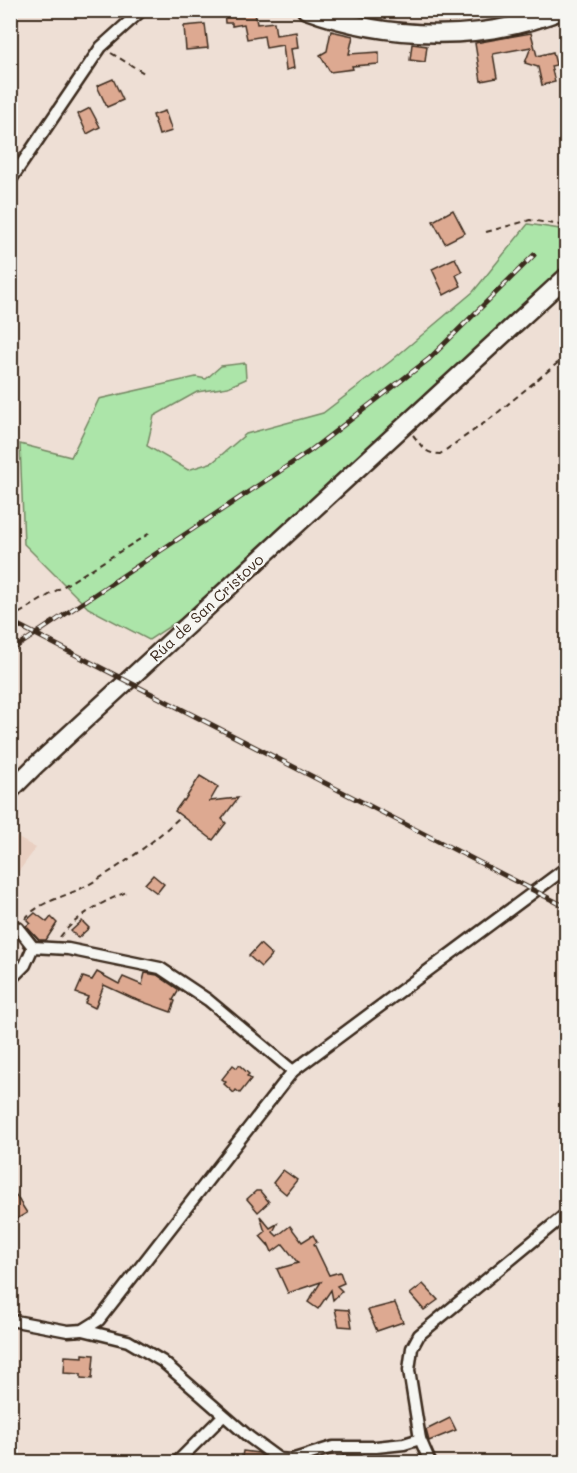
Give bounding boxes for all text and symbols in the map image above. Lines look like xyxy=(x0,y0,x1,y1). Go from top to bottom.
street label: Rúa de San Cristovo xyxy=(145,549,268,665)

